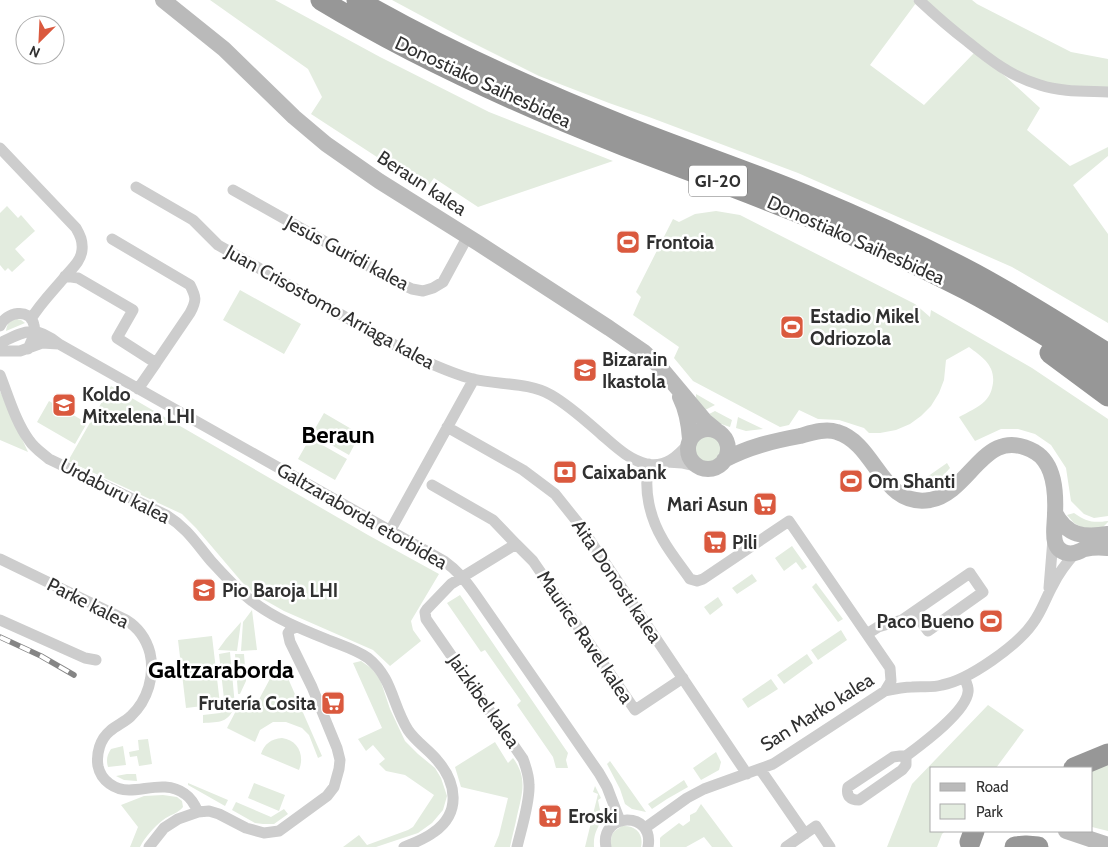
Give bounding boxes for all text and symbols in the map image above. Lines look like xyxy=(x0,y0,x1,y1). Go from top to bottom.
north arrow xyxy=(15,15,65,65)
street label: Donostiako Saihesbidea xyxy=(391,31,575,133)
text: N xyxy=(27,42,43,62)
street label: Beraun kalea xyxy=(373,146,471,220)
road number: GI-20 xyxy=(689,166,747,197)
street label: Donostiako Saihesbidea xyxy=(764,191,948,289)
street label: Jesús Guridi kalea xyxy=(280,210,413,295)
sports icon: Frontoia xyxy=(615,229,641,255)
place label: Frontoia xyxy=(646,231,715,254)
street label: Juan Crisostomo Arriaga kalea xyxy=(221,239,438,374)
place label: Estadio Mikel Odriozola xyxy=(810,305,919,350)
sports icon: Estadio Mikel Odriozola xyxy=(779,314,805,340)
place label: Bizarain Ikastola xyxy=(602,348,667,393)
school or university icon: Bizarain Ikastola xyxy=(572,357,598,383)
place label: Koldo Mitxelena LHI xyxy=(82,383,195,428)
school or university icon: Koldo Mitxelena LHI xyxy=(51,392,77,418)
district label: Beraun xyxy=(301,420,375,449)
street label: Urdaburu kalea xyxy=(56,453,174,529)
street label: Galtzaraborda etorbidea xyxy=(273,458,451,574)
bank icon: Caixabank xyxy=(552,459,578,485)
place label: Caixabank xyxy=(582,461,667,484)
sports icon: Om Shanti xyxy=(838,468,864,494)
place label: Om Shanti xyxy=(868,470,955,493)
supermarket icon: Mari Asun xyxy=(752,491,778,517)
place label: Mari Asun xyxy=(667,493,748,516)
street label: Aita Donosti kalea xyxy=(567,515,667,647)
supermarket icon: Pili xyxy=(702,529,728,555)
place label: Pili xyxy=(732,531,757,554)
street label: Maurice Ravel kalea xyxy=(532,566,638,708)
street label: Parke kalea xyxy=(43,573,133,633)
school or university icon: Pio Baroja LHI xyxy=(191,577,217,603)
place label: Pio Baroja LHI xyxy=(222,579,338,602)
sports icon: Paco Bueno xyxy=(978,608,1004,634)
place label: Paco Bueno xyxy=(876,610,974,633)
street label: Jaizkibel kalea xyxy=(443,649,525,752)
district label: Galtzaraborda xyxy=(148,655,294,684)
street label: San Marko kalea xyxy=(756,668,878,756)
supermarket icon: Frutería Cosita xyxy=(320,690,346,716)
place label: Frutería Cosita xyxy=(198,692,317,715)
legend xyxy=(930,767,1093,832)
text: Road xyxy=(976,778,1009,796)
supermarket icon: Eroski xyxy=(537,803,563,829)
text: Park xyxy=(976,803,1003,821)
place label: Eroski xyxy=(568,805,617,828)

